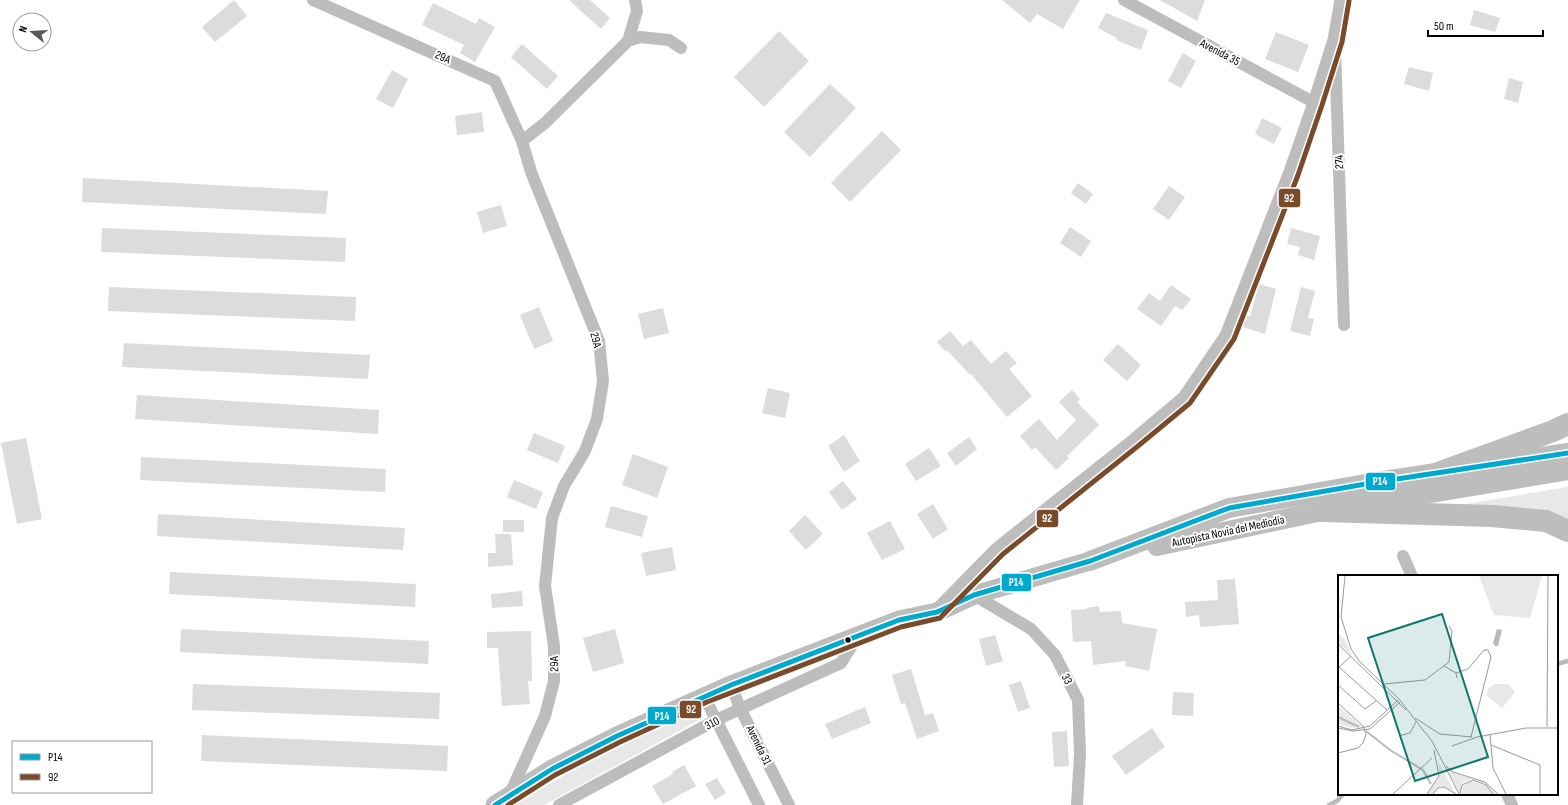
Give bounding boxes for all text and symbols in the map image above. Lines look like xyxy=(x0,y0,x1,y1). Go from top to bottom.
north arrow xyxy=(12,12,52,52)
scale bar xyxy=(1428,12,1543,38)
text: 50 m xyxy=(1434,19,1454,34)
text: N xyxy=(16,24,30,34)
street label: Avenida 35 xyxy=(1196,35,1242,69)
street label: 29A xyxy=(433,47,454,68)
street label: 274 xyxy=(1332,155,1347,169)
line badge: 92 xyxy=(1278,188,1301,208)
text: 92 xyxy=(1284,192,1294,205)
street label: 29A xyxy=(586,331,605,350)
line badge: P14 xyxy=(1365,472,1396,491)
text: P14 xyxy=(1373,475,1387,488)
line badge: 92 xyxy=(1036,509,1059,528)
text: 92 xyxy=(1042,512,1052,525)
street label: Autopista Novia del Mediodía xyxy=(1169,512,1286,551)
line badge: P14 xyxy=(1001,573,1032,592)
inset map xyxy=(1338,575,1558,795)
text: P14 xyxy=(1009,576,1023,589)
unlabelled marker xyxy=(843,635,853,645)
street label: 29A xyxy=(547,655,562,672)
street label: 33 xyxy=(1058,671,1076,687)
line badge: 92 xyxy=(679,700,702,719)
text: 92 xyxy=(686,703,696,716)
line badge: P14 xyxy=(647,706,677,725)
text: P14 xyxy=(655,710,669,723)
street label: 310 xyxy=(702,713,722,733)
street label: Avenida 31 xyxy=(742,722,775,768)
legend xyxy=(12,741,152,793)
text: P14 xyxy=(48,750,63,765)
text: 92 xyxy=(48,770,58,785)

